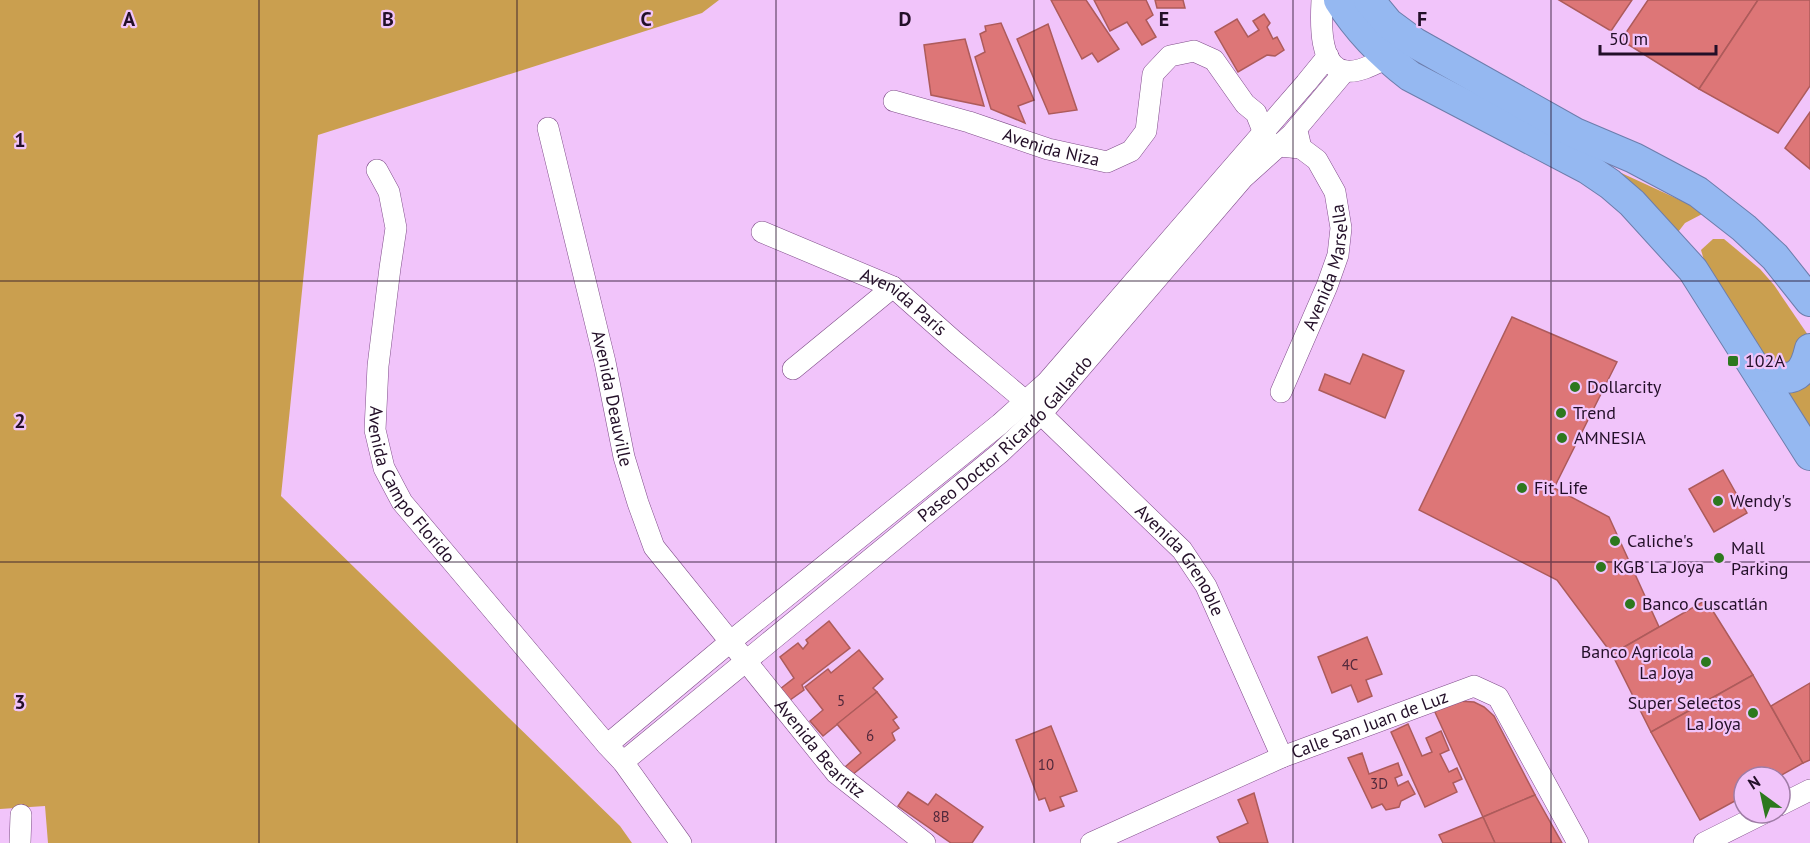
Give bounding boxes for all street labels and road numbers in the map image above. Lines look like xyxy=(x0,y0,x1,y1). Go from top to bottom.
street label: Avenida Niza xyxy=(1000,122,1102,171)
street label: Avenida Marsella xyxy=(1297,203,1352,334)
street label: Avenida París xyxy=(857,263,952,340)
street label: Avenida Deauville xyxy=(587,328,638,469)
street label: Paseo Doctor Ricardo Gallardo xyxy=(913,350,1097,527)
street label: Avenida Campo Florido xyxy=(364,406,460,568)
street label: Avenida Grenoble xyxy=(1131,499,1230,619)
street label: Calle San Juan de Luz xyxy=(1288,685,1451,764)
street label: Avenida Bearritz xyxy=(770,694,870,803)

